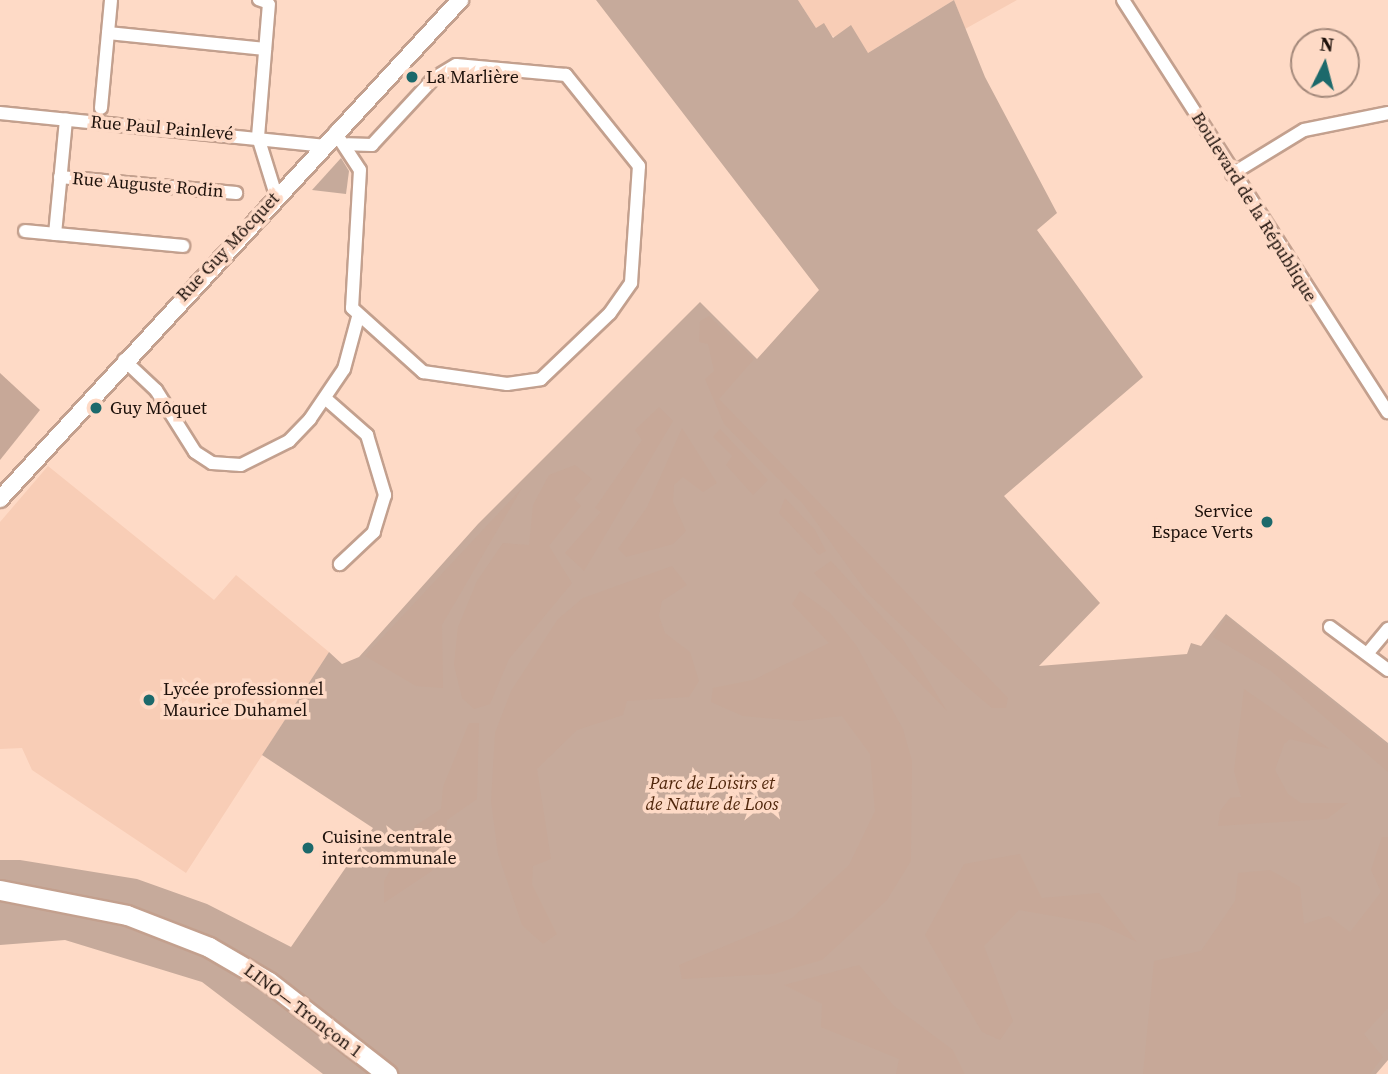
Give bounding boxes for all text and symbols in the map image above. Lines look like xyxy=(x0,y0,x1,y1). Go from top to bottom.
north arrow xyxy=(1290,28,1360,98)
text: N xyxy=(1319,30,1335,58)
place label: La Marlière xyxy=(426,66,519,88)
marker: La Marlière xyxy=(404,69,420,85)
street label: Boulevard de la République xyxy=(1187,108,1321,306)
street label: Rue Paul Painlevé xyxy=(90,111,234,145)
street label: Rue Auguste Rodin xyxy=(71,168,225,202)
street label: Rue Guy Môcquet xyxy=(172,188,284,306)
place label: Guy Môquet xyxy=(110,397,207,419)
marker: Guy Môquet xyxy=(88,400,104,416)
place label: Service Espace Verts xyxy=(1151,501,1253,544)
marker: Service Espace Verts xyxy=(1259,514,1275,530)
place label: Lycée professionnel Maurice Duhamel xyxy=(163,679,324,722)
marker: Lycée professionnel Maurice Duhamel xyxy=(141,692,157,708)
park label: Parc de Loisirs et de Nature de Loos xyxy=(646,773,778,816)
place label: Cuisine centrale intercommunale xyxy=(322,827,457,870)
marker: Cuisine centrale intercommunale xyxy=(300,840,316,856)
street label: LINO— Tronçon 1 xyxy=(239,959,367,1063)

